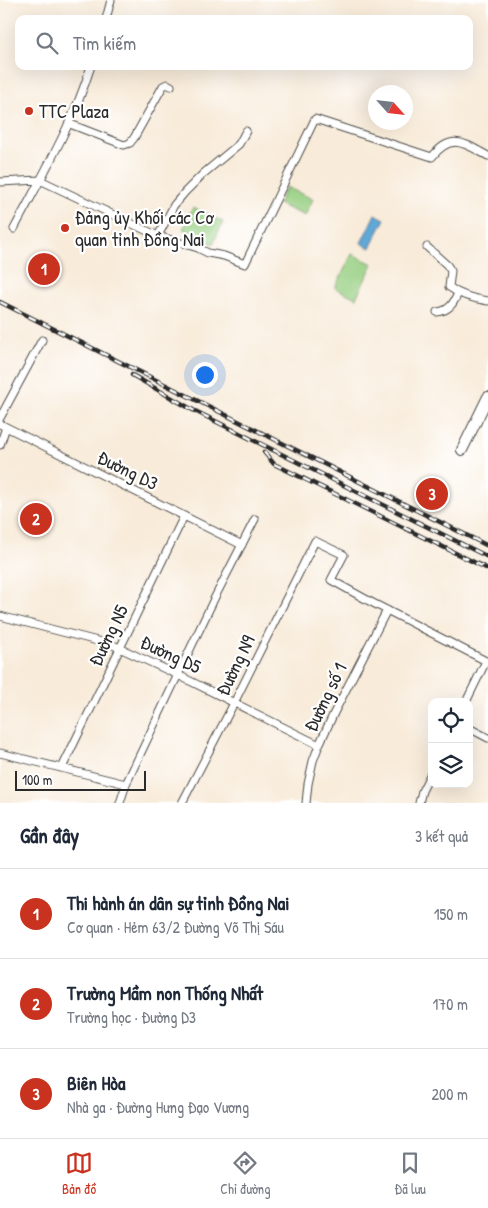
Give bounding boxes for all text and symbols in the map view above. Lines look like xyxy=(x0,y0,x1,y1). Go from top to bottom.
search box xyxy=(15,15,473,70)
icon: search xyxy=(33,29,61,57)
text: Tìm kiếm xyxy=(73,30,136,56)
north arrow xyxy=(368,85,413,130)
place label: TTC Plaza xyxy=(39,98,109,124)
marker: TTC Plaza xyxy=(23,105,35,117)
place label: Đảng ủy Khối các Cơ quan tỉnh Đồng Nai xyxy=(75,204,214,252)
marker: Đảng ủy Khối các Cơ quan tỉnh Đồng Nai xyxy=(59,222,71,234)
pin: 1 xyxy=(28,250,60,288)
your location xyxy=(192,362,218,388)
street label: Đường D3 xyxy=(93,444,163,496)
pin: 3 xyxy=(416,475,448,513)
pin: 2 xyxy=(20,500,52,538)
street label: Đường N5 xyxy=(82,600,134,670)
street label: Đường D5 xyxy=(136,629,206,679)
street label: Đường N9 xyxy=(209,630,261,700)
street label: Đường số 1 xyxy=(297,658,353,736)
map controls xyxy=(428,698,473,788)
button: locate xyxy=(428,698,473,743)
button: layers xyxy=(428,743,473,788)
scale bar xyxy=(15,768,146,791)
text: 100 m xyxy=(22,770,52,789)
text: Gần đây xyxy=(20,821,79,850)
text: 3 kết quả xyxy=(415,825,468,847)
text: Thi hành án dân sự tỉnh Đồng Nai xyxy=(67,890,289,916)
text: 1 xyxy=(33,903,39,925)
text: 150 m xyxy=(434,903,468,925)
text: Cơ quan · Hẻm 63/2 Đường Võ Thị Sáu xyxy=(67,916,284,938)
text: Trường Mầm non Thống Nhất xyxy=(67,980,263,1006)
text: 2 xyxy=(32,993,40,1015)
text: 170 m xyxy=(433,993,468,1015)
text: Trường học · Đường D3 xyxy=(67,1006,196,1028)
text: Biên Hòa xyxy=(67,1070,125,1096)
text: 3 xyxy=(32,1083,40,1105)
text: 200 m xyxy=(432,1083,468,1105)
text: Nhà ga · Đường Hưng Đạo Vương xyxy=(67,1096,249,1118)
tab: Bản đồ xyxy=(62,1149,96,1198)
tab: Chỉ đường xyxy=(220,1149,270,1198)
tab: Đã lưu xyxy=(395,1149,426,1198)

